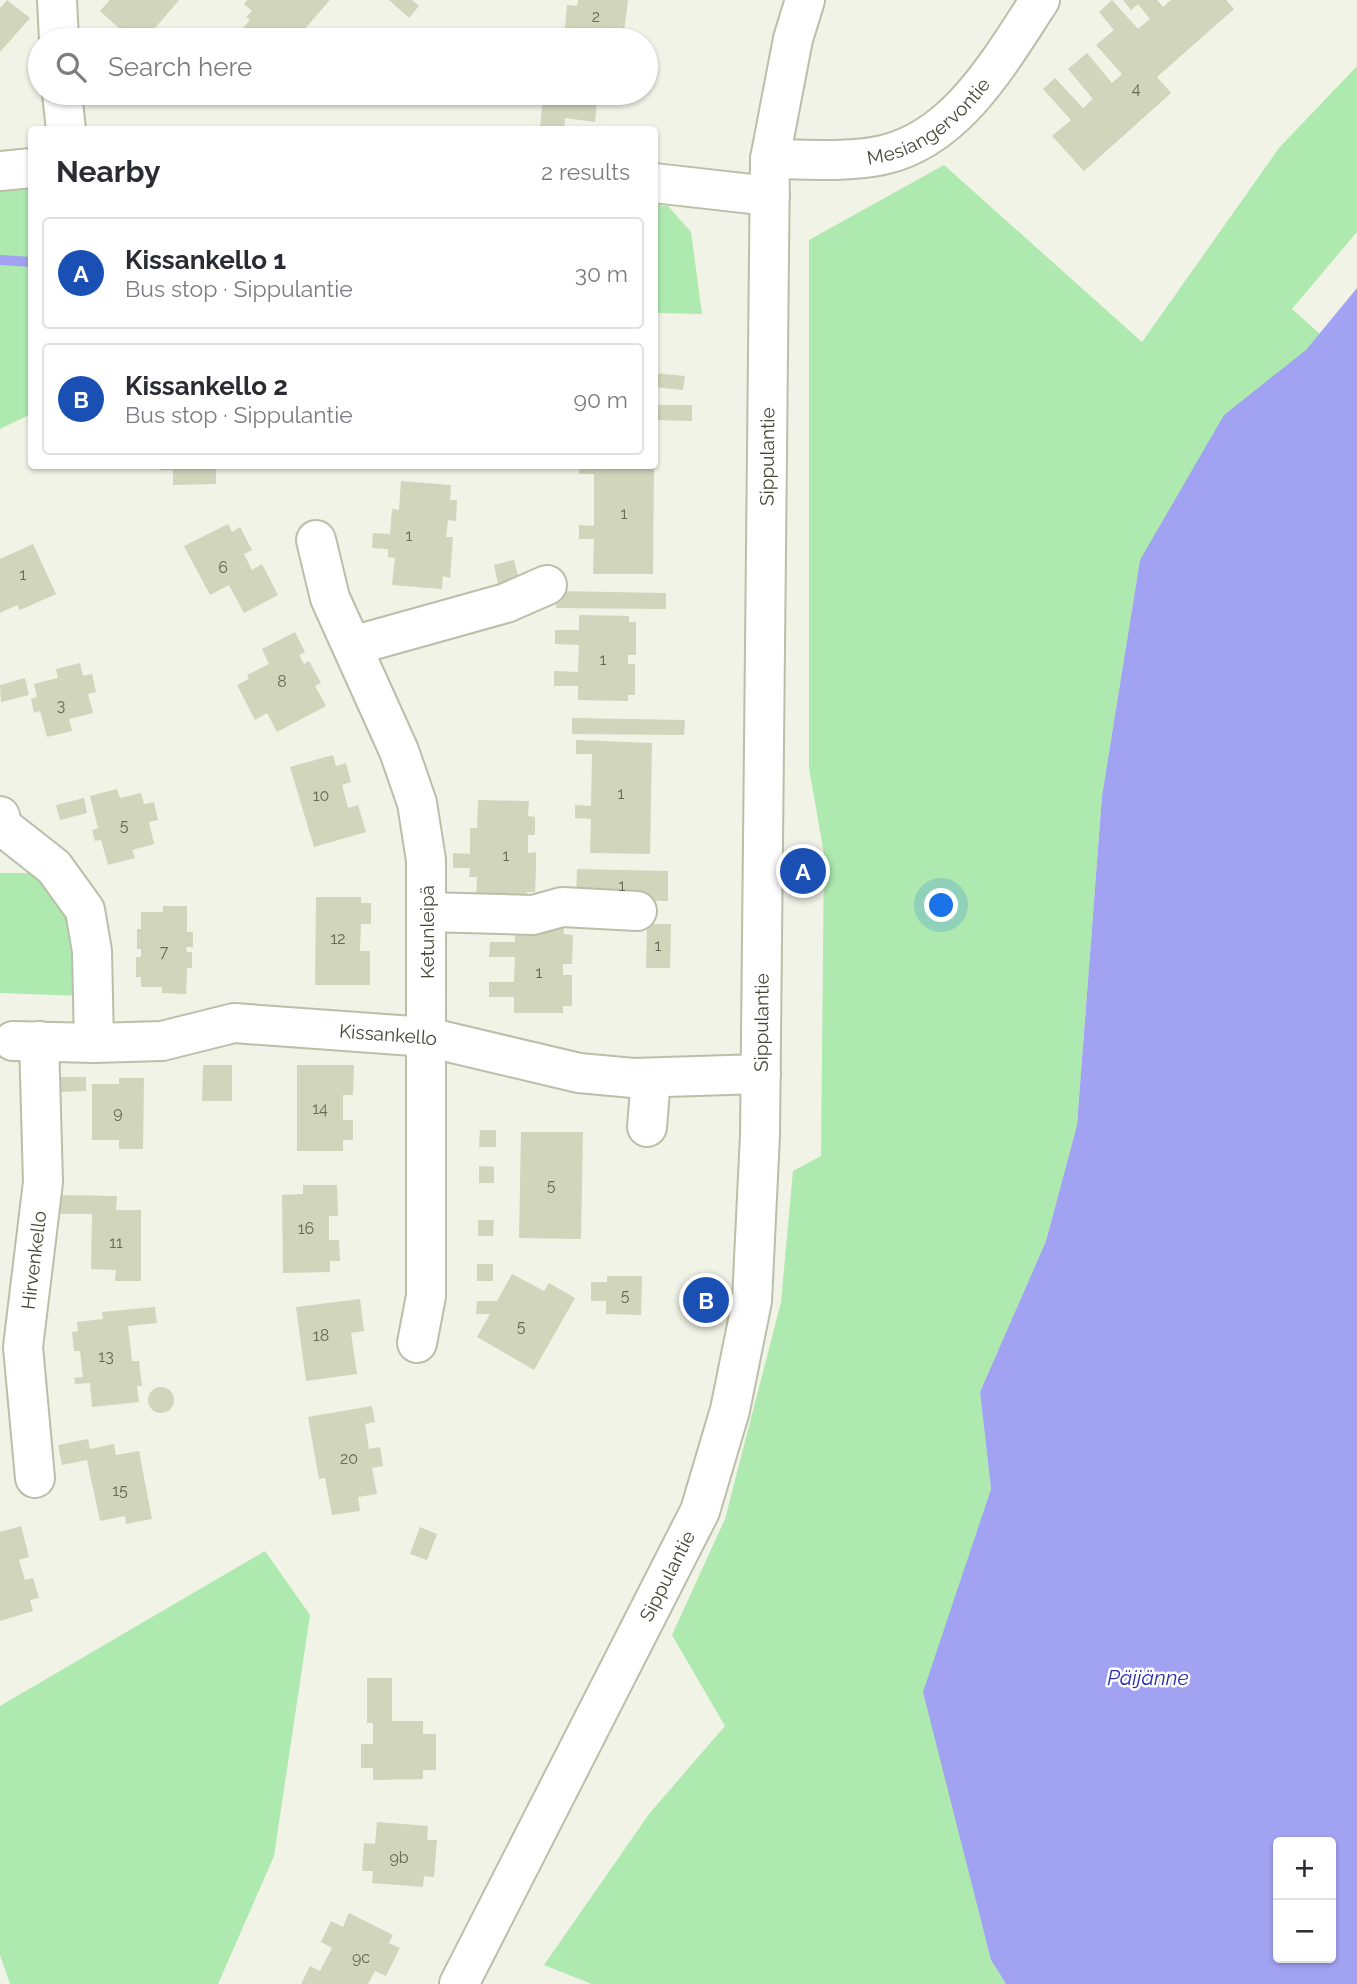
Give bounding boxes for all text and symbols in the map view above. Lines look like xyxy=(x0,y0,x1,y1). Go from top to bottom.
house number: 2 xyxy=(592,7,600,26)
search box xyxy=(28,28,658,105)
icon: search xyxy=(52,48,90,86)
text: Search here xyxy=(108,52,252,82)
street label: Mesiangervontie xyxy=(865,73,994,169)
house number: 4 xyxy=(1132,79,1141,98)
text: Nearby xyxy=(56,154,160,189)
text: 2 results xyxy=(541,158,630,185)
text: Kissankello 1 xyxy=(125,245,286,275)
text: A xyxy=(73,260,89,287)
text: 30 m xyxy=(575,260,628,287)
text: Bus stop · Sippulantie xyxy=(125,275,353,302)
text: Kissankello 2 xyxy=(125,371,288,401)
text: B xyxy=(73,386,89,413)
text: 90 m xyxy=(573,386,628,413)
text: Bus stop · Sippulantie xyxy=(125,401,353,428)
street label: Sippulantie xyxy=(755,407,778,506)
house number: 1 xyxy=(621,504,628,523)
house number: 1 xyxy=(406,526,413,545)
house number: 6 xyxy=(218,558,228,577)
house number: 1 xyxy=(20,565,27,584)
house number: 1 xyxy=(600,650,607,669)
house number: 8 xyxy=(277,672,287,691)
house number: 3 xyxy=(57,696,65,715)
house number: 1 xyxy=(618,784,625,803)
house number: 10 xyxy=(313,786,329,805)
house number: 5 xyxy=(120,816,129,835)
pin: A xyxy=(780,845,826,897)
house number: 1 xyxy=(503,846,510,865)
house number: 1 xyxy=(619,876,626,895)
street label: Ketunleipä xyxy=(416,885,438,979)
your location xyxy=(924,888,958,922)
house number: 12 xyxy=(330,929,346,948)
house number: 1 xyxy=(655,936,662,955)
house number: 7 xyxy=(160,942,169,961)
house number: 1 xyxy=(536,963,543,982)
street label: Sippulantie xyxy=(750,973,773,1072)
street label: Kissankello xyxy=(338,1020,440,1050)
house number: 14 xyxy=(312,1099,328,1118)
house number: 9 xyxy=(113,1103,123,1122)
house number: 5 xyxy=(547,1176,556,1195)
street label: Hirvenkello xyxy=(17,1210,50,1311)
house number: 16 xyxy=(298,1219,314,1238)
house number: 11 xyxy=(109,1233,123,1252)
pin: B xyxy=(683,1274,729,1326)
house number: 5 xyxy=(621,1286,630,1305)
house number: 5 xyxy=(517,1317,526,1336)
house number: 18 xyxy=(313,1326,329,1345)
house number: 13 xyxy=(98,1347,114,1366)
house number: 20 xyxy=(340,1449,358,1468)
house number: 15 xyxy=(112,1481,128,1500)
street label: Sippulantie xyxy=(635,1527,699,1625)
water label: Päijänne xyxy=(1107,1665,1189,1690)
map controls xyxy=(1273,1837,1336,1963)
button: + xyxy=(1273,1837,1336,1900)
house number: 9b xyxy=(389,1848,409,1867)
button: − xyxy=(1273,1900,1336,1963)
house number: 9c xyxy=(352,1948,370,1967)

